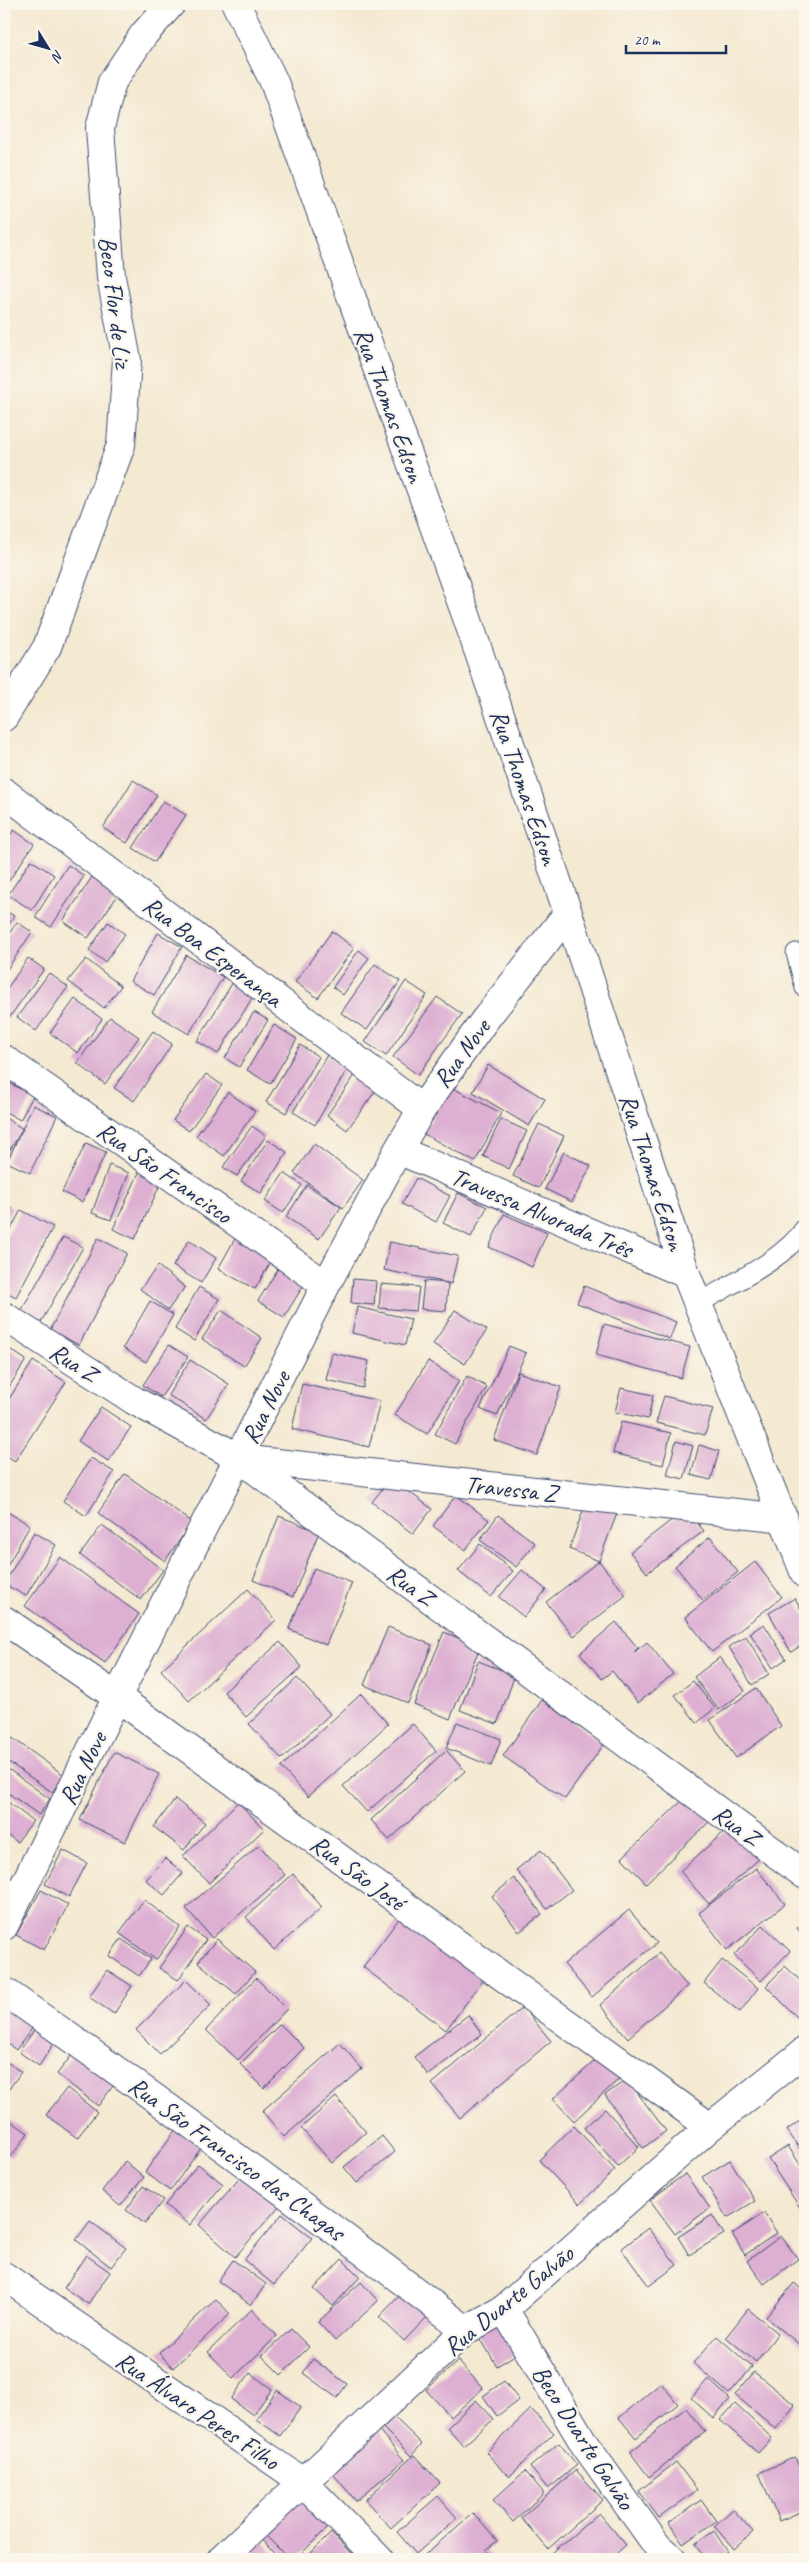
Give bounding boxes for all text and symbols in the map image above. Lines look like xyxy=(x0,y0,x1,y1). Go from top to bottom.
north arrow xyxy=(22,22,72,72)
scale bar xyxy=(626,22,726,54)
text: 20 m xyxy=(634,31,661,50)
text: N xyxy=(47,47,67,66)
street label: Beco Flor de Liz xyxy=(91,235,139,372)
street label: Rua Thomas Edson xyxy=(346,324,432,489)
street label: Rua Thomas Edson xyxy=(483,705,566,871)
street label: Rua Boa Esperança xyxy=(136,889,290,1016)
street label: Rua Nove xyxy=(426,1011,499,1094)
street label: Rua Thomas Edson xyxy=(612,1090,693,1256)
street label: Rua São Francisco xyxy=(91,1115,239,1232)
street label: Travessa Alvorada Três xyxy=(446,1160,639,1266)
street label: Rua Z xyxy=(43,1336,107,1392)
street label: Rua Nove xyxy=(234,1364,299,1449)
street label: Travessa Z xyxy=(463,1468,562,1510)
street label: Rua Z xyxy=(380,1558,444,1616)
street label: Rua Nove xyxy=(52,1725,115,1810)
street label: Rua Z xyxy=(706,1798,770,1856)
street label: Rua São José xyxy=(304,1828,414,1920)
street label: Rua São Francisco das Chagas xyxy=(122,2070,353,2250)
street label: Rua Duarte Galvão xyxy=(437,2238,581,2363)
street label: Rua Álvaro Peres Filho xyxy=(110,2344,286,2478)
street label: Beco Duarte Galvão xyxy=(525,2359,642,2517)

